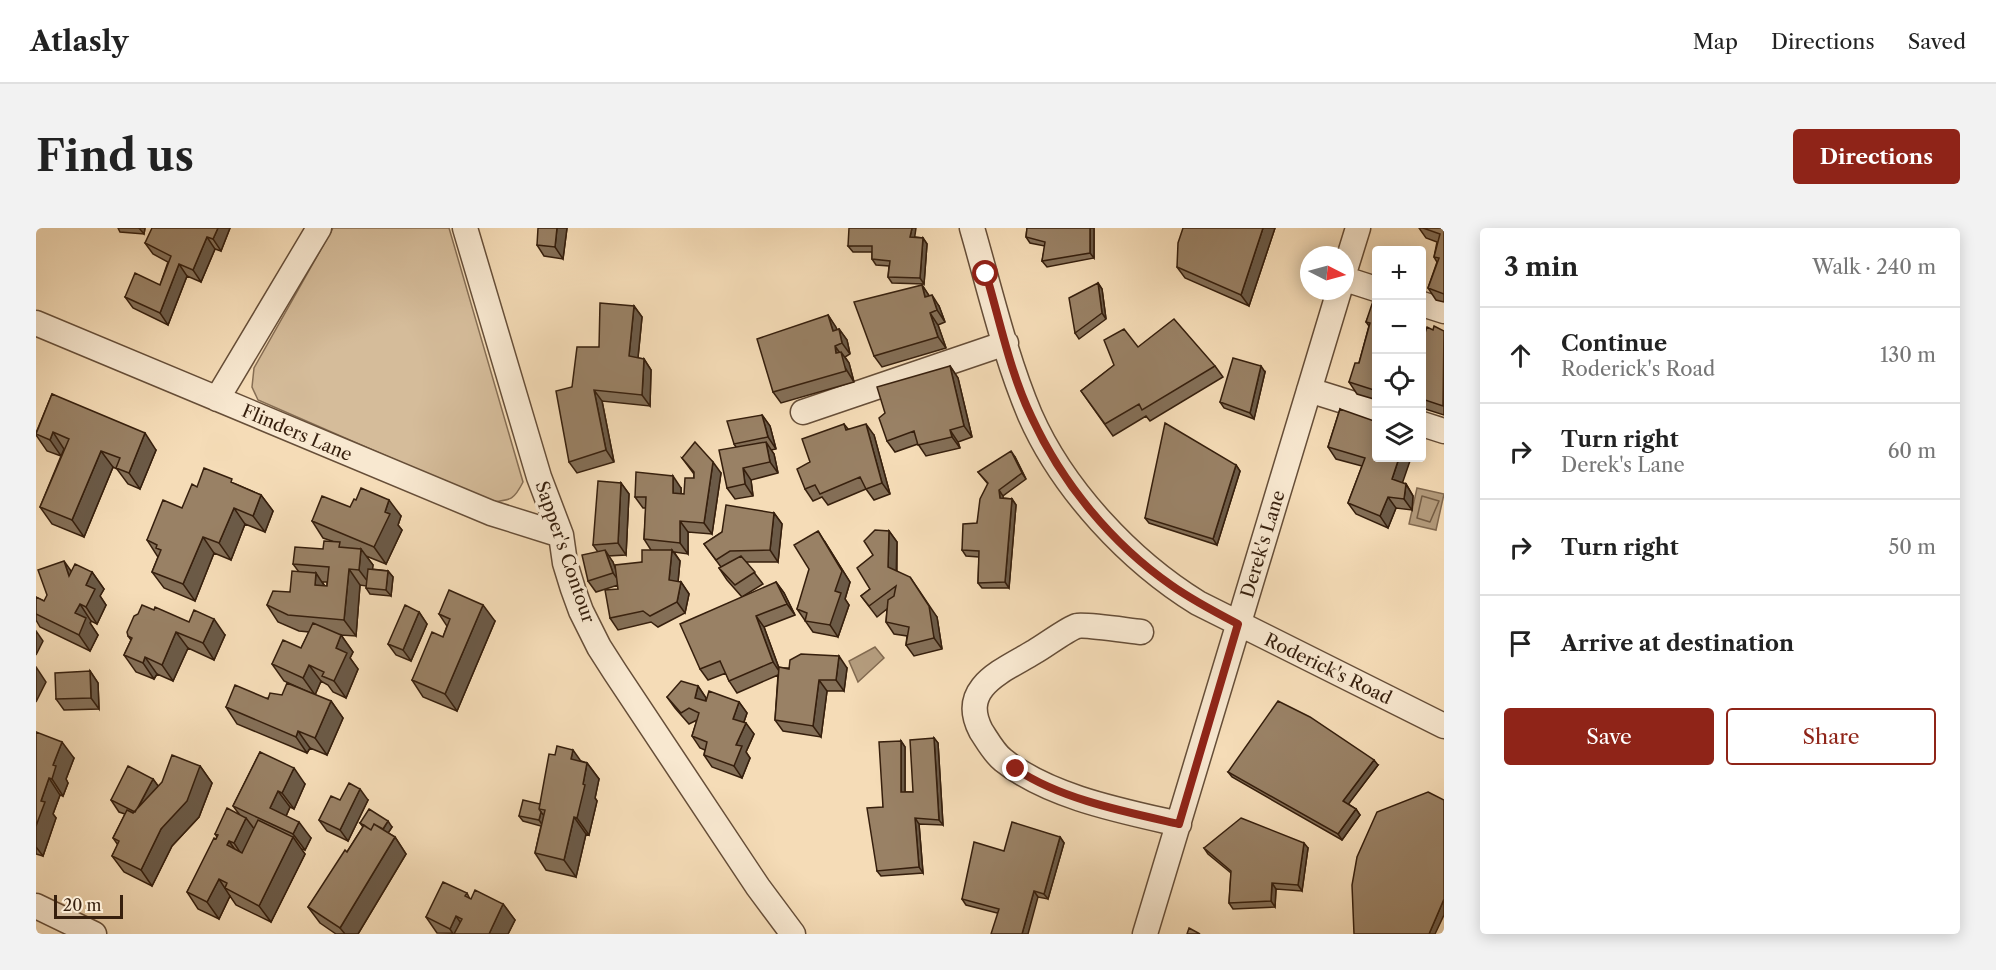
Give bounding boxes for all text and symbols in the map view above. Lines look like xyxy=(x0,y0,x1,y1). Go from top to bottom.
text: Atlasly xyxy=(30,24,129,58)
text: Map xyxy=(1693,29,1738,54)
text: Directions xyxy=(1771,29,1875,54)
text: Saved xyxy=(1908,29,1966,54)
button: Directions xyxy=(1793,129,1960,184)
text: Find us xyxy=(36,130,194,182)
north arrow xyxy=(1300,246,1354,300)
map controls xyxy=(1372,246,1426,462)
button: + xyxy=(1372,246,1426,300)
text: 3 min xyxy=(1504,251,1578,283)
text: Walk · 240 m xyxy=(1812,255,1936,279)
route start xyxy=(972,260,998,286)
button: − xyxy=(1372,300,1426,354)
text: Continue xyxy=(1561,330,1667,357)
icon: ahead xyxy=(1504,339,1537,372)
text: 130 m xyxy=(1880,343,1936,367)
button: locate xyxy=(1372,354,1426,408)
text: Roderick's Road xyxy=(1561,357,1715,381)
street label: Flinders Lane xyxy=(239,400,355,466)
button: layers xyxy=(1372,408,1426,462)
text: Turn right xyxy=(1561,426,1679,453)
icon: right xyxy=(1504,435,1537,468)
text: 60 m xyxy=(1888,439,1936,463)
text: Derek's Lane xyxy=(1561,453,1685,477)
street label: Sapper's Contour xyxy=(530,478,600,626)
street label: Derek's Lane xyxy=(1236,488,1290,600)
icon: right xyxy=(1504,531,1537,564)
text: Turn right xyxy=(1561,534,1679,561)
text: 50 m xyxy=(1889,535,1936,559)
icon: arrive xyxy=(1504,627,1537,660)
street label: Roderick's Road xyxy=(1261,629,1395,709)
text: Arrive at destination xyxy=(1561,630,1794,657)
button: Save xyxy=(1504,708,1714,765)
button: Share xyxy=(1726,708,1936,765)
route end xyxy=(1002,755,1028,781)
scale bar xyxy=(54,892,123,920)
text: 20 m xyxy=(63,895,102,915)

